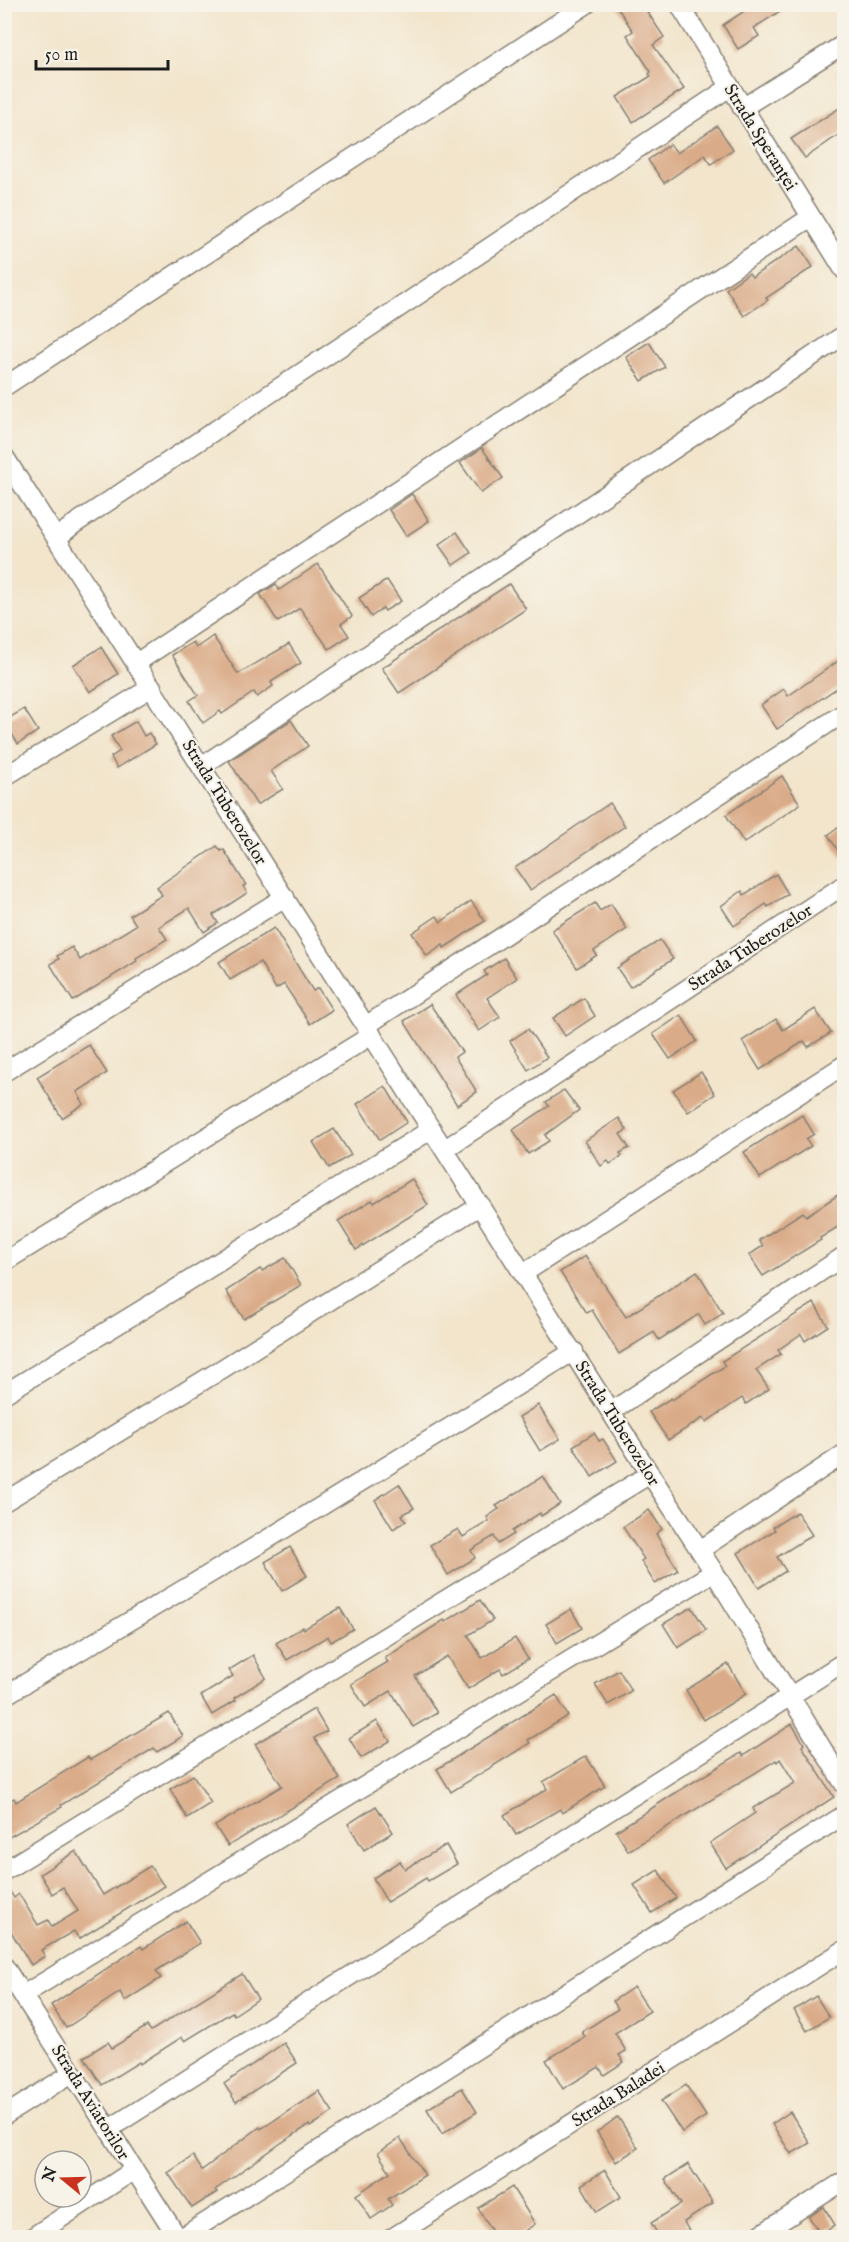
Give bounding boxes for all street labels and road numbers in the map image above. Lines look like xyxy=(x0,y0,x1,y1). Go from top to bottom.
street label: Strada Speranței xyxy=(718,80,802,196)
street label: Strada Tuberozelor xyxy=(176,736,272,870)
street label: Strada Tuberozelor xyxy=(684,899,818,997)
street label: Strada Tuberozelor xyxy=(569,1357,665,1491)
street label: Strada Aviatorilor xyxy=(45,2041,135,2165)
street label: Strada Baladei xyxy=(568,2057,670,2133)

